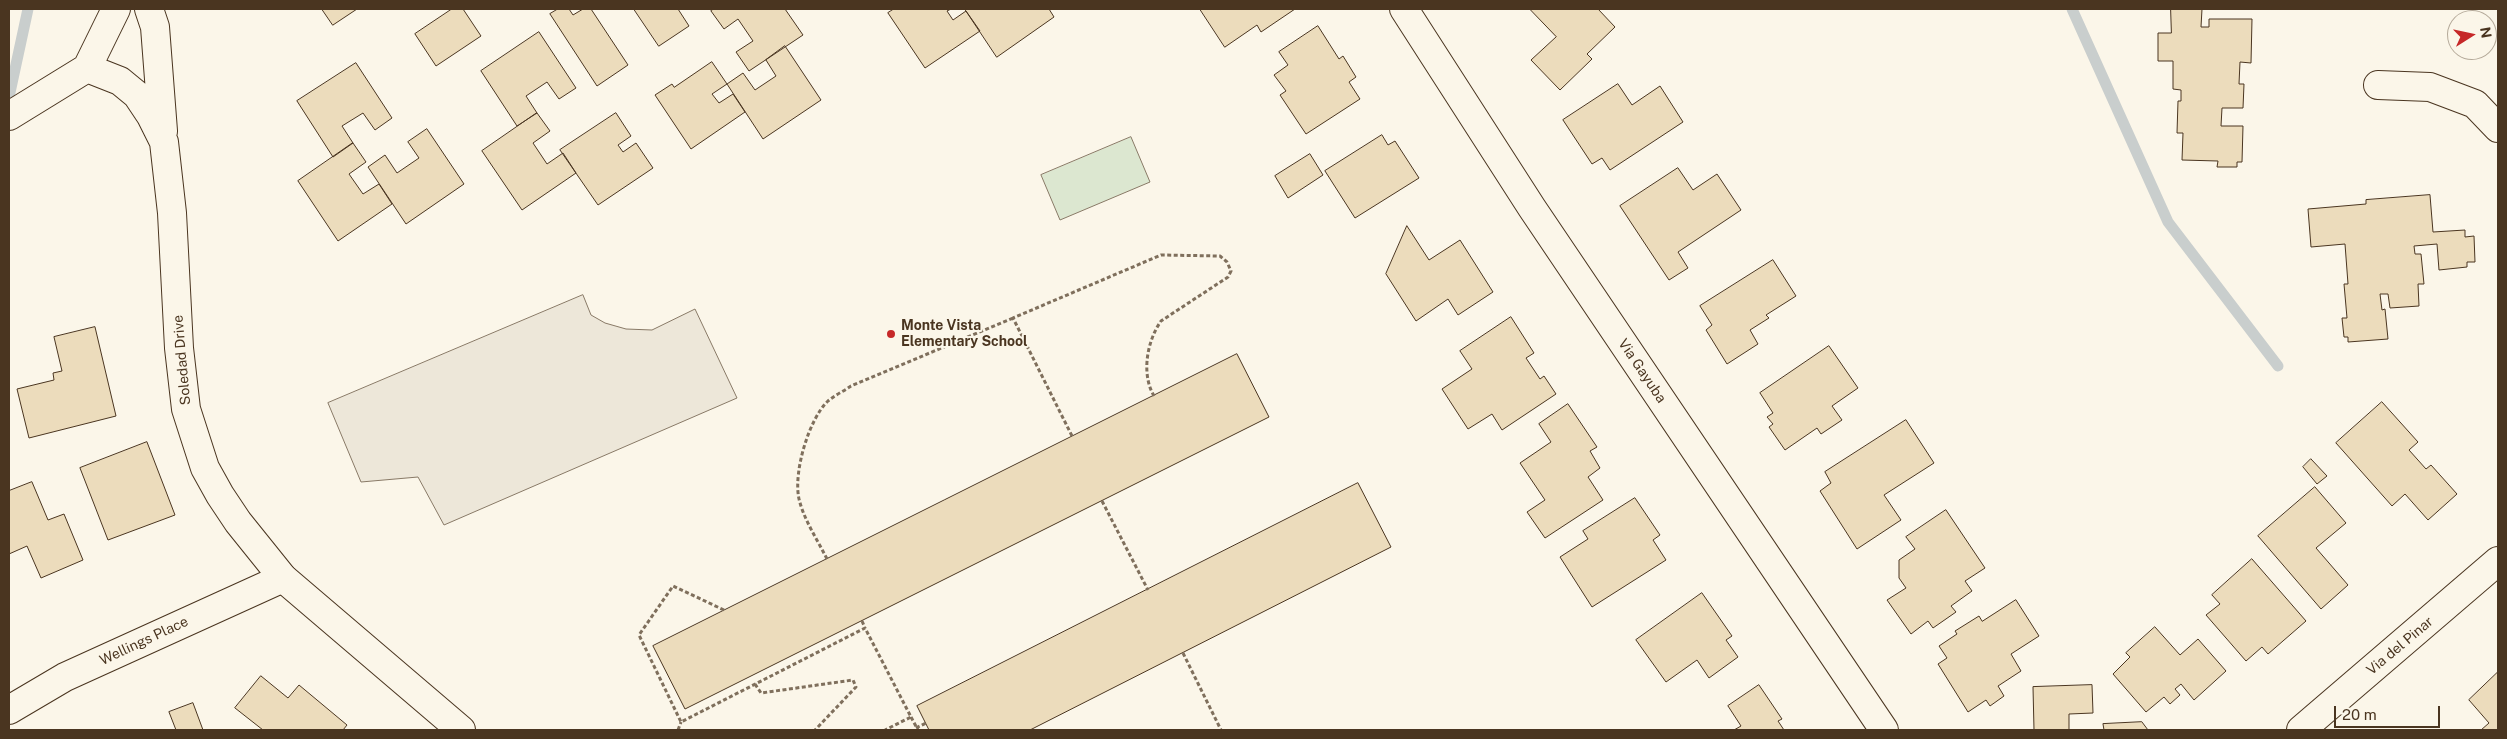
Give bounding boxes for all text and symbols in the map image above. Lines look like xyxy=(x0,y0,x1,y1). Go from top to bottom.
north arrow xyxy=(2447,10,2497,60)
text: N xyxy=(2477,26,2495,39)
street label: Soledad Drive xyxy=(170,314,194,406)
place label: Monte Vista Elementary School xyxy=(901,318,1028,351)
marker: Monte Vista Elementary School xyxy=(885,328,897,340)
street label: Via Gayuba xyxy=(1614,336,1670,406)
street label: Wellings Place xyxy=(97,613,191,669)
street label: Via del Pinar xyxy=(2363,613,2437,679)
scale bar xyxy=(2337,696,2443,728)
text: 20 m xyxy=(2342,706,2377,723)

